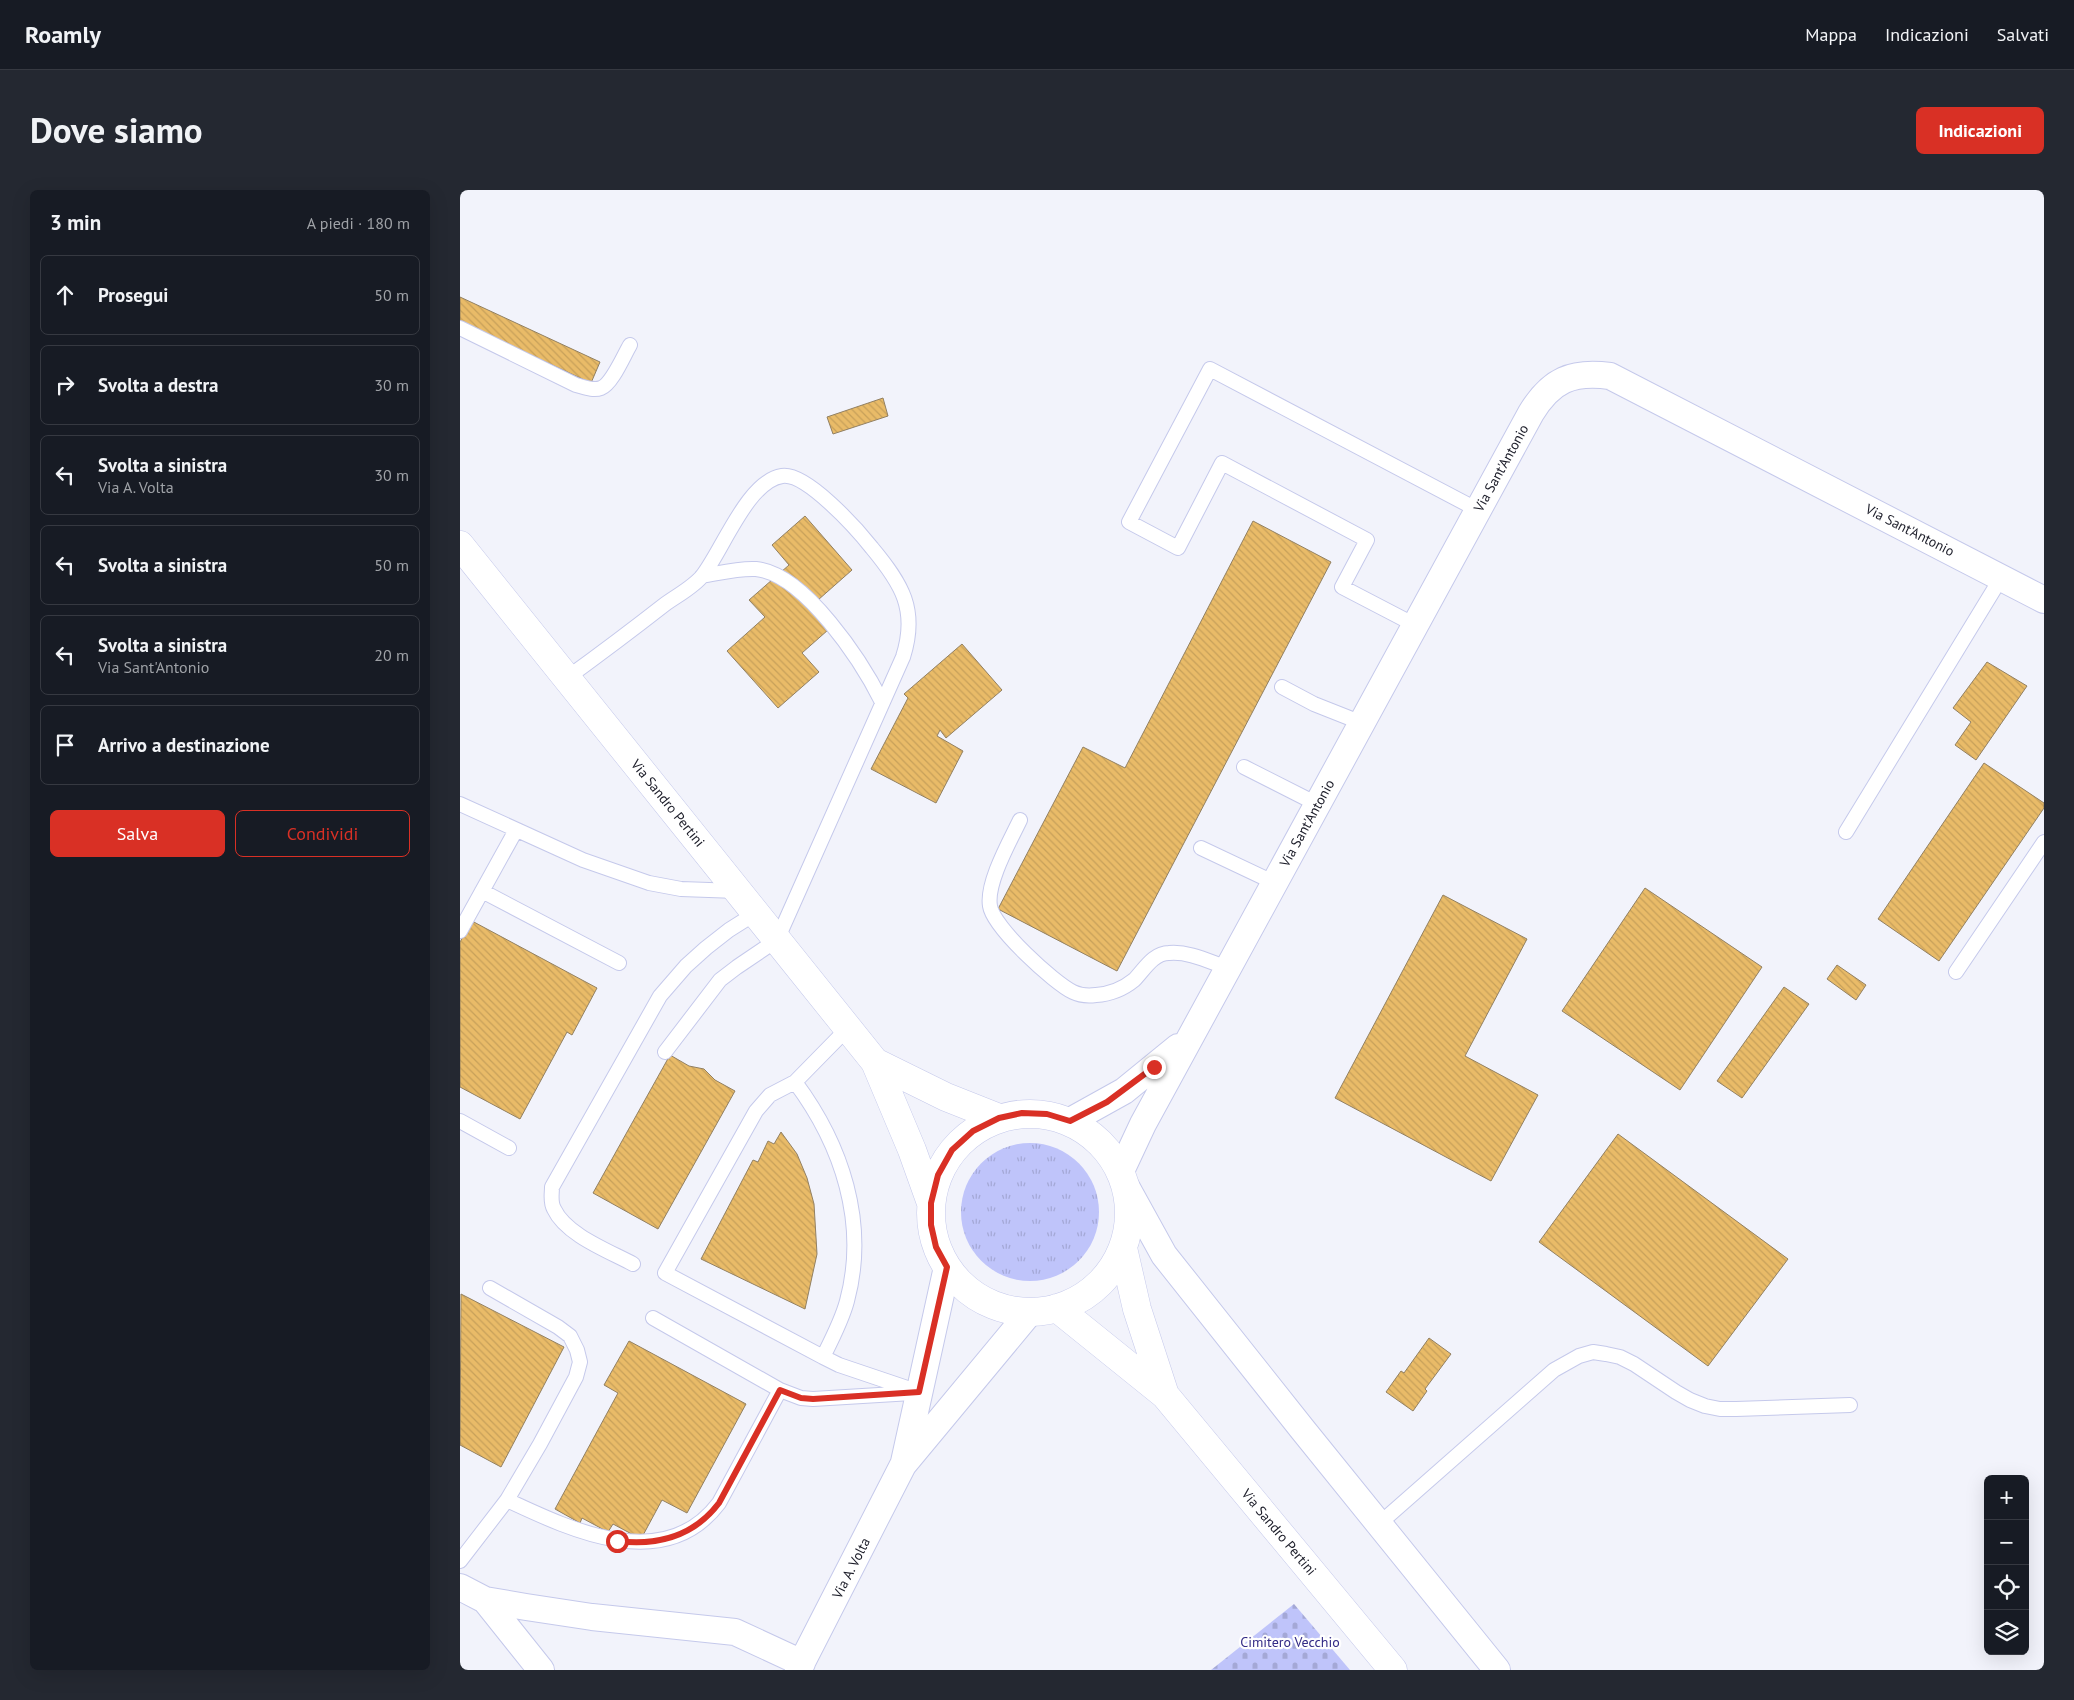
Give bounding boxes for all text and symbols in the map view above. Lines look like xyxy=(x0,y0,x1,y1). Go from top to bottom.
text: Roamly xyxy=(25,19,101,50)
text: Mappa xyxy=(1805,23,1857,46)
text: Indicazioni xyxy=(1885,23,1969,46)
text: Salvati xyxy=(1997,23,2049,46)
text: Dove siamo xyxy=(30,107,203,153)
button: Indicazioni xyxy=(1916,107,2044,154)
text: 3 min xyxy=(50,209,101,236)
text: A piedi · 180 m xyxy=(307,213,410,233)
icon: ahead xyxy=(51,281,79,309)
text: Prosegui xyxy=(98,283,168,307)
text: 50 m xyxy=(374,285,409,305)
icon: right xyxy=(51,371,79,399)
text: Svolta a destra xyxy=(98,373,219,397)
text: 30 m xyxy=(374,375,409,395)
street label: Via Sant'Antonio xyxy=(1469,421,1532,516)
text: Svolta a sinistra xyxy=(98,453,227,477)
icon: left xyxy=(51,461,79,489)
text: 30 m xyxy=(374,465,409,485)
text: Via A. Volta xyxy=(98,477,174,497)
street label: Via Sant'Antonio xyxy=(1862,499,1957,560)
icon: left xyxy=(51,551,79,579)
text: Svolta a sinistra xyxy=(98,553,227,577)
text: 50 m xyxy=(374,555,409,575)
text: Svolta a sinistra xyxy=(98,633,227,657)
icon: left xyxy=(51,641,79,669)
text: 20 m xyxy=(374,645,409,665)
text: Via Sant'Antonio xyxy=(98,657,209,677)
icon: arrive xyxy=(51,731,79,759)
text: Arrivo a destinazione xyxy=(98,733,270,757)
street label: Via Sandro Pertini xyxy=(627,755,709,850)
street label: Via Sant'Antonio xyxy=(1275,776,1338,871)
button: Salva xyxy=(50,810,225,857)
button: Condividi xyxy=(235,810,410,857)
route end xyxy=(1143,1056,1166,1079)
map controls xyxy=(1984,1475,2029,1655)
button: + xyxy=(1984,1475,2029,1520)
street label: Via Sandro Pertini xyxy=(1237,1484,1320,1579)
button: − xyxy=(1984,1520,2029,1565)
route start xyxy=(606,1530,629,1553)
street label: Via A. Volta xyxy=(828,1534,874,1602)
button: locate xyxy=(1984,1565,2029,1610)
button: layers xyxy=(1984,1610,2029,1655)
park label: Cimitero Vecchio xyxy=(1240,1633,1340,1651)

